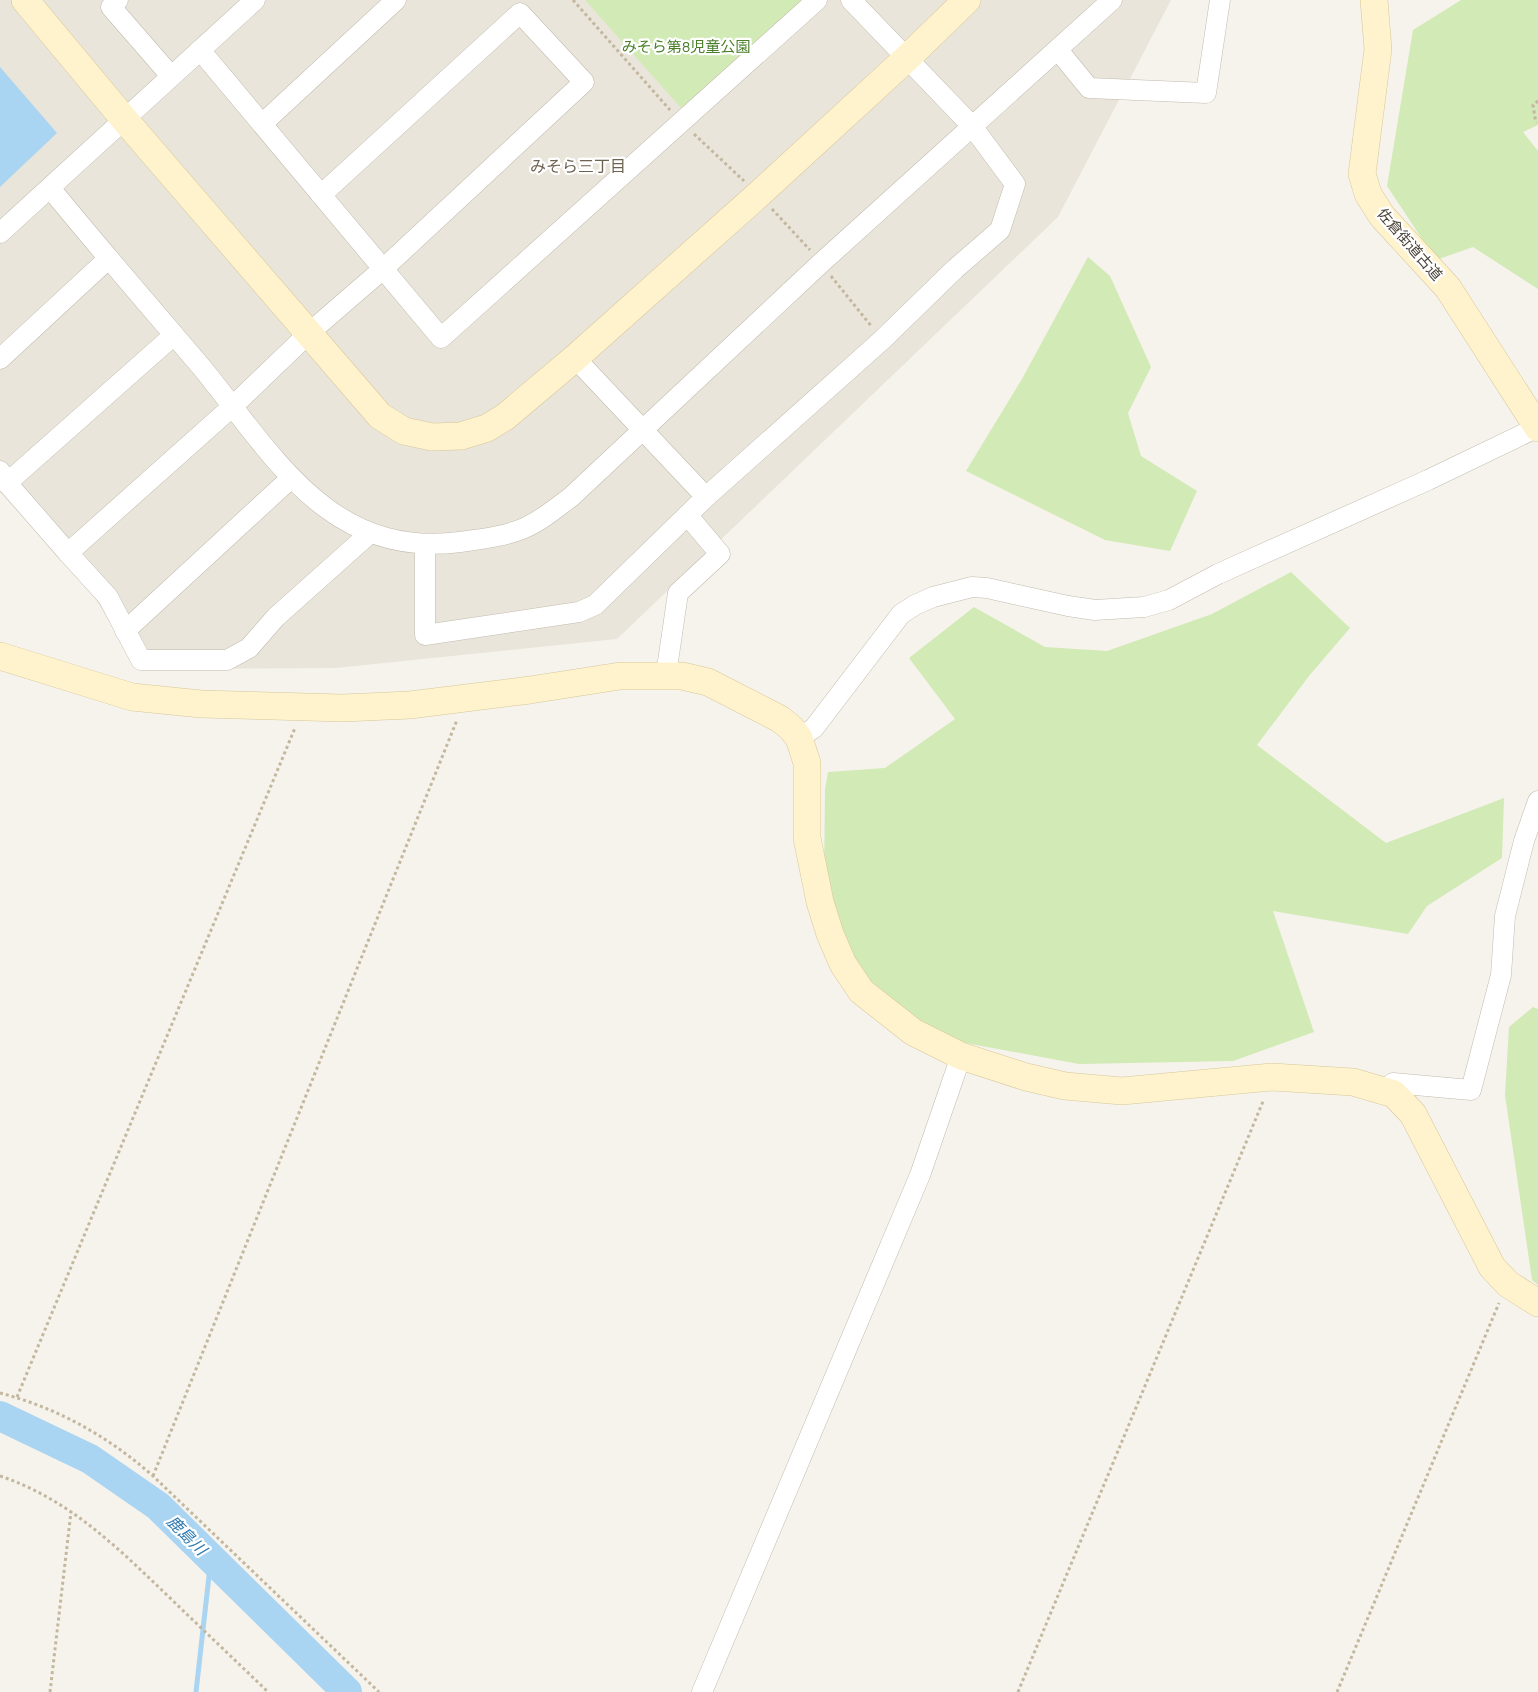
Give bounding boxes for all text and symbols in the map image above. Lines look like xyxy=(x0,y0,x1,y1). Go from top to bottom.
park label: みそら第8児童公園 xyxy=(622,36,750,57)
district label: みそら三丁目 xyxy=(530,155,626,177)
street label: 佐倉街道古道 xyxy=(1373,203,1447,285)
water label: 鹿島川 xyxy=(162,1510,213,1561)

